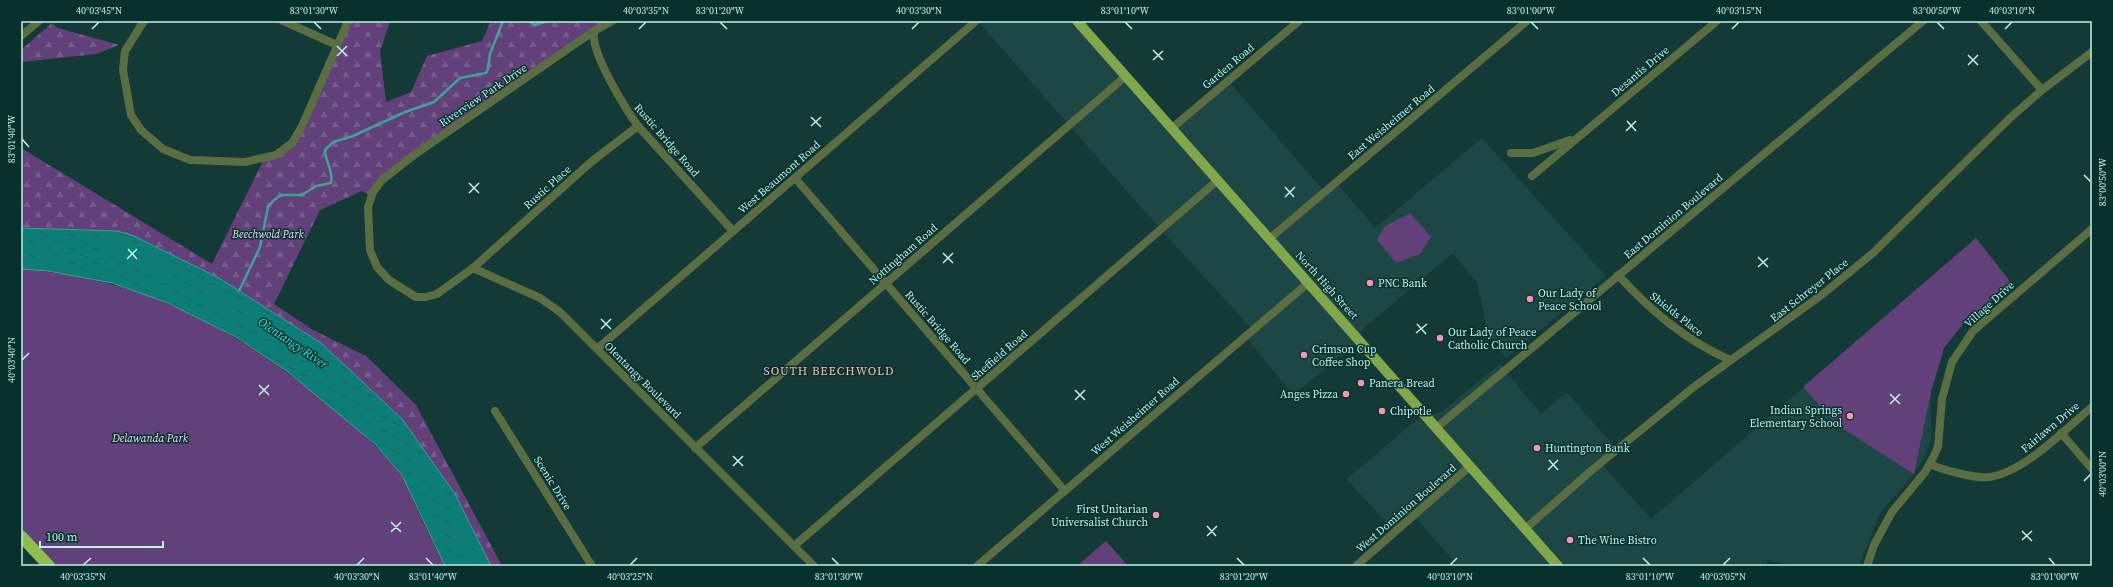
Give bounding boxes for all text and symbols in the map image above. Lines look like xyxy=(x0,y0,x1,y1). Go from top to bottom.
text: 40°03'45"N xyxy=(76,4,122,17)
text: 83°01'30"W xyxy=(290,4,339,17)
text: 40°03'35"N xyxy=(623,4,669,17)
text: 83°01'20"W xyxy=(696,4,745,17)
text: 40°03'30"N xyxy=(896,4,942,17)
text: 83°01'10"W xyxy=(1101,4,1150,17)
text: 83°01'00"W xyxy=(1507,4,1556,17)
text: 40°03'15"N xyxy=(1716,4,1762,17)
text: 83°00'50"W xyxy=(1913,4,1962,17)
text: 40°03'10"N xyxy=(1989,4,2035,17)
street label: Garden Road xyxy=(1199,40,1258,93)
street label: Desantis Drive xyxy=(1608,43,1673,100)
street label: Riverview Park Drive xyxy=(436,60,530,130)
street label: East Weisheimer Road xyxy=(1345,81,1439,163)
street label: Rustic Bridge Road xyxy=(631,100,703,181)
text: 83°01'40"W xyxy=(5,114,18,163)
street label: West Beaumont Road xyxy=(735,137,824,217)
text: 83°00'50"W xyxy=(2096,157,2109,206)
street label: Rustic Place xyxy=(520,162,575,213)
street label: East Dominion Boulevard xyxy=(1621,170,1727,262)
street label: Nottingham Road xyxy=(866,220,941,288)
park label: Beechwold Park xyxy=(231,227,305,242)
street label: North High Street xyxy=(1292,248,1362,323)
street label: East Schreyer Place xyxy=(1767,255,1852,326)
place label: PNC Bank xyxy=(1378,276,1428,291)
marker: PNC Bank xyxy=(1365,278,1375,288)
street label: Village Drive xyxy=(1961,278,2018,331)
place label: Our Lady of Peace School xyxy=(1538,286,1602,314)
street label: Rustic Bridge Road xyxy=(902,287,974,368)
street label: Shields Place xyxy=(1647,289,1707,340)
marker: Our Lady of Peace School xyxy=(1525,294,1535,304)
water label: Olentangy River xyxy=(255,314,332,373)
place label: Our Lady of Peace Catholic Church xyxy=(1448,325,1537,353)
street label: Sheffield Road xyxy=(968,326,1031,384)
marker: Our Lady of Peace Catholic Church xyxy=(1435,333,1445,343)
text: 40°03'40"N xyxy=(5,337,18,383)
street label: Olentangy Boulevard xyxy=(601,339,685,423)
place label: Crimson Cup Coffee Shop xyxy=(1312,342,1376,370)
marker: Crimson Cup Coffee Shop xyxy=(1299,350,1309,360)
district label: SOUTH BEECHWOLD xyxy=(764,363,894,379)
street label: West Weisheimer Road xyxy=(1088,373,1183,459)
place label: Panera Bread xyxy=(1369,376,1436,391)
marker: Panera Bread xyxy=(1356,378,1366,388)
place label: Anges Pizza xyxy=(1280,387,1338,402)
marker: Anges Pizza xyxy=(1341,389,1351,399)
street label: Fairlawn Drive xyxy=(2018,398,2083,456)
place label: Indian Springs Elementary School xyxy=(1750,403,1842,431)
place label: Chipotle xyxy=(1390,404,1432,419)
marker: Chipotle xyxy=(1377,406,1387,416)
marker: Indian Springs Elementary School xyxy=(1845,411,1855,421)
park label: Delawanda Park xyxy=(111,431,189,446)
place label: Huntington Bank xyxy=(1545,441,1631,456)
marker: Huntington Bank xyxy=(1532,443,1542,453)
text: 40°03'00"N xyxy=(2096,451,2109,497)
street label: Scenic Drive xyxy=(530,453,575,513)
street label: West Dominion Boulevard xyxy=(1353,460,1460,556)
place label: First Unitarian Universalist Church xyxy=(1051,502,1148,530)
marker: First Unitarian Universalist Church xyxy=(1151,510,1161,520)
scale bar xyxy=(40,523,163,549)
text: 100 m xyxy=(46,529,78,545)
place label: The Wine Bistro xyxy=(1578,533,1657,548)
marker: The Wine Bistro xyxy=(1565,535,1575,545)
text: 40°03'35"N xyxy=(60,570,106,583)
text: 40°03'30"N xyxy=(334,570,380,583)
text: 83°01'40"W xyxy=(409,570,458,583)
text: 40°03'25"N xyxy=(607,570,653,583)
text: 83°01'30"W xyxy=(815,570,864,583)
text: 83°01'20"W xyxy=(1220,570,1269,583)
text: 40°03'10"N xyxy=(1427,570,1473,583)
text: 83°01'10"W xyxy=(1626,570,1675,583)
text: 40°03'05"N xyxy=(1700,570,1746,583)
text: 83°01'00"W xyxy=(2031,570,2080,583)

